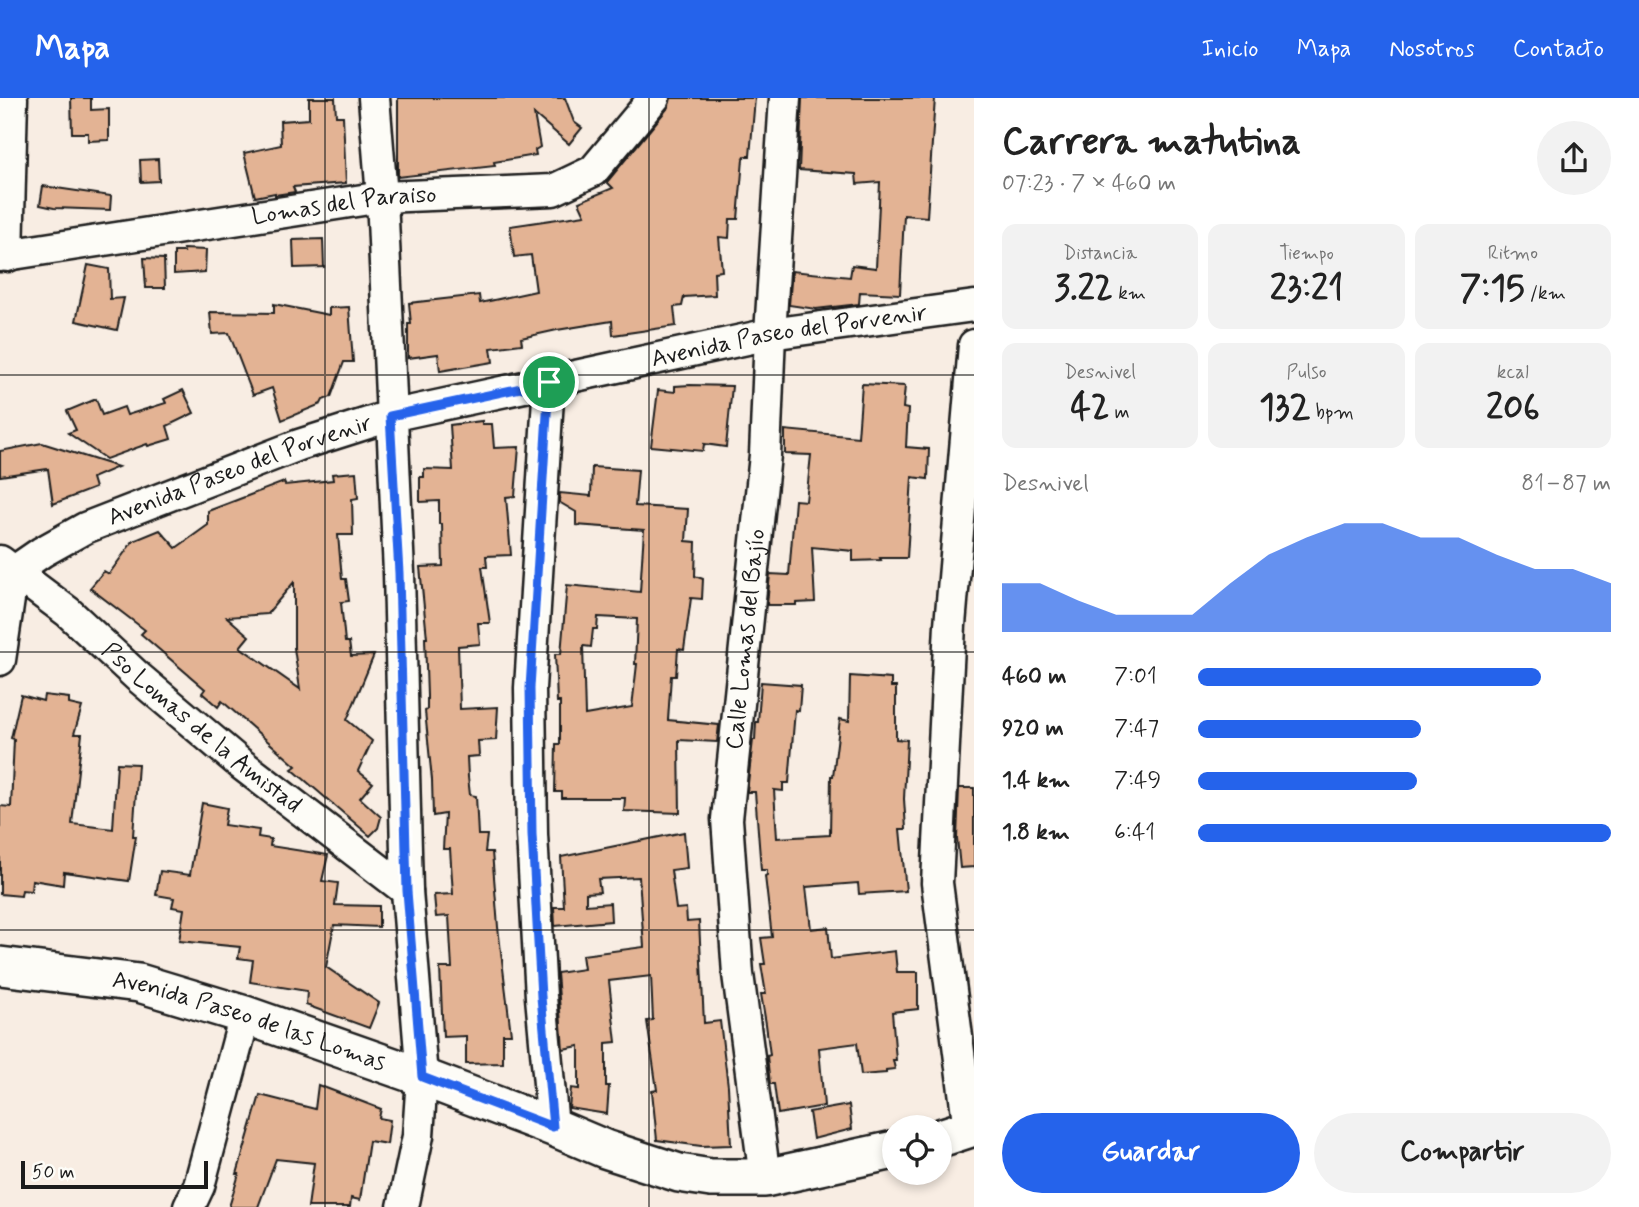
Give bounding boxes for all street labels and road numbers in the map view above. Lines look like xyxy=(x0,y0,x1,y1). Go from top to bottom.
street label: Lomas del Paraiso xyxy=(250,179,437,232)
street label: Avenida Paseo del Porvenir xyxy=(648,297,929,375)
street label: Avenida Paseo del Porvenir xyxy=(103,407,376,533)
street label: Calle Lomas del Bajío xyxy=(719,527,773,751)
street label: Pso Lomas de la Amistad xyxy=(95,636,308,820)
street label: Avenida Paseo de las Lomas xyxy=(110,964,390,1079)

